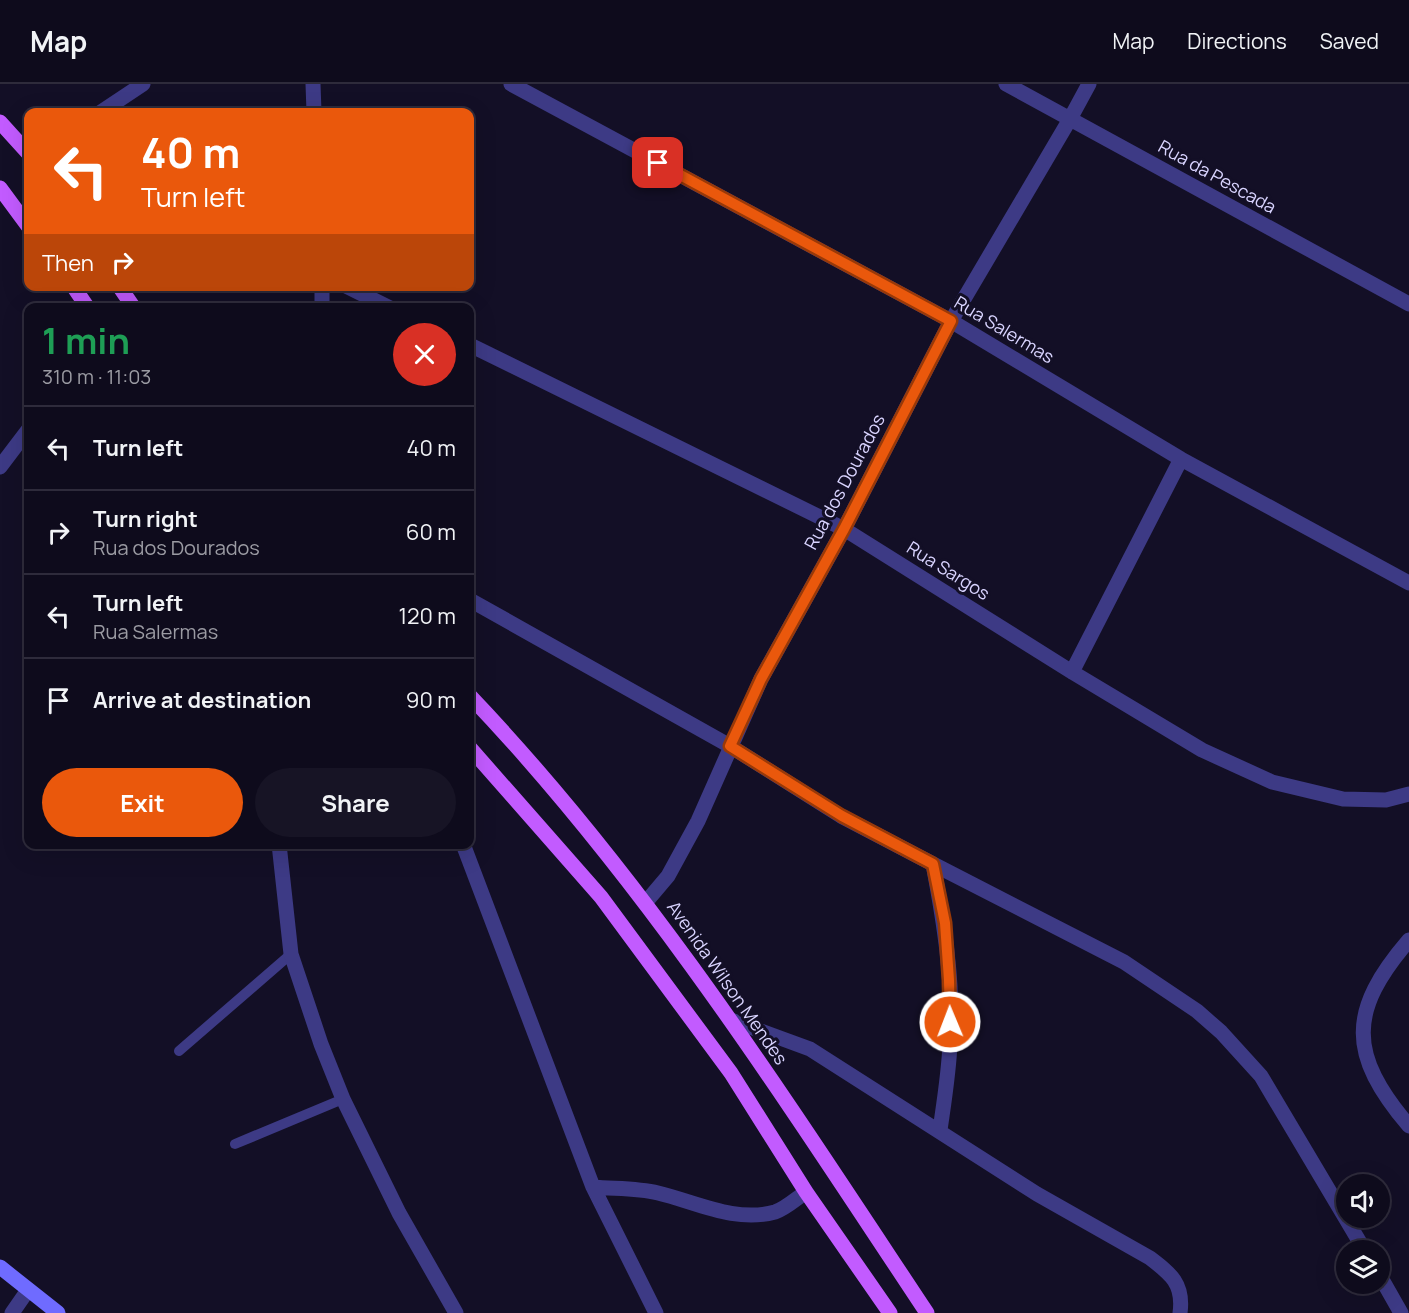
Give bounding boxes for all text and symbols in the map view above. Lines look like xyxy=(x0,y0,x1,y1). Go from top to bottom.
text: Map xyxy=(30,22,87,60)
text: Map xyxy=(1113,27,1154,55)
text: Directions xyxy=(1187,27,1287,55)
text: Saved xyxy=(1320,27,1379,55)
text: 40 m xyxy=(141,123,240,181)
icon: left xyxy=(42,132,120,210)
street label: Rua da Pescada xyxy=(1154,134,1281,218)
pin xyxy=(632,137,683,188)
icon: arrive xyxy=(641,146,674,179)
text: Turn left xyxy=(141,178,245,215)
icon: right xyxy=(106,246,139,279)
text: Then xyxy=(42,248,94,278)
street label: Rua Salermas xyxy=(950,290,1059,368)
text: 1 min xyxy=(42,316,130,365)
button: close xyxy=(393,323,456,386)
text: 310 m · 11:03 xyxy=(42,363,151,390)
street label: Rua dos Dourados xyxy=(798,410,890,553)
icon: left xyxy=(42,432,75,465)
text: Turn left xyxy=(93,433,183,463)
text: 40 m xyxy=(407,433,456,463)
text: Turn right xyxy=(93,504,198,534)
icon: right xyxy=(42,516,75,549)
text: 60 m xyxy=(406,517,456,547)
text: Rua dos Dourados xyxy=(93,534,260,561)
street label: Rua Sargos xyxy=(903,535,995,605)
text: Turn left xyxy=(93,588,183,618)
icon: left xyxy=(42,600,75,633)
text: 120 m xyxy=(398,601,456,631)
text: Rua Salermas xyxy=(93,618,218,645)
icon: arrive xyxy=(42,684,75,717)
text: Arrive at destination xyxy=(93,685,311,715)
text: 90 m xyxy=(406,685,456,715)
button: Exit xyxy=(42,768,243,837)
button: Share xyxy=(255,768,456,837)
street label: Avenida Wilson Mendes xyxy=(662,896,794,1069)
position arrow xyxy=(918,990,982,1054)
map controls xyxy=(1336,1174,1390,1294)
button: sound xyxy=(1336,1174,1390,1228)
button: layers xyxy=(1336,1240,1390,1294)

